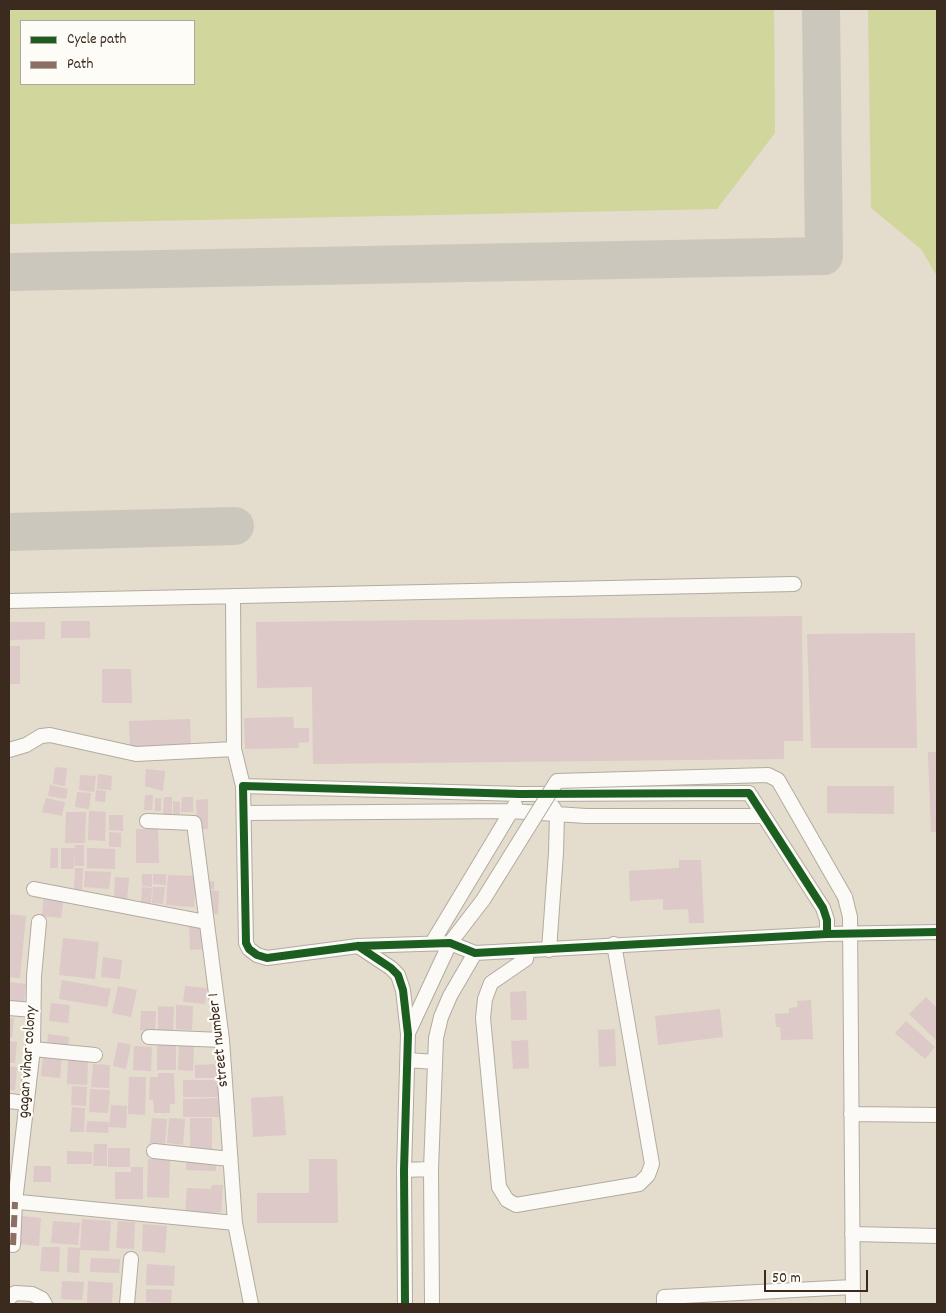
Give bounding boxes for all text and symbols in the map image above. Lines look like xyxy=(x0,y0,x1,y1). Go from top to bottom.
legend xyxy=(20,20,195,85)
text: Cycle path xyxy=(67,29,126,51)
text: Path xyxy=(67,54,93,76)
street label: street number 1 xyxy=(206,992,234,1088)
street label: gagan vihar colony xyxy=(16,1005,42,1119)
scale bar xyxy=(766,1260,870,1292)
text: 50 m xyxy=(772,1268,801,1290)

